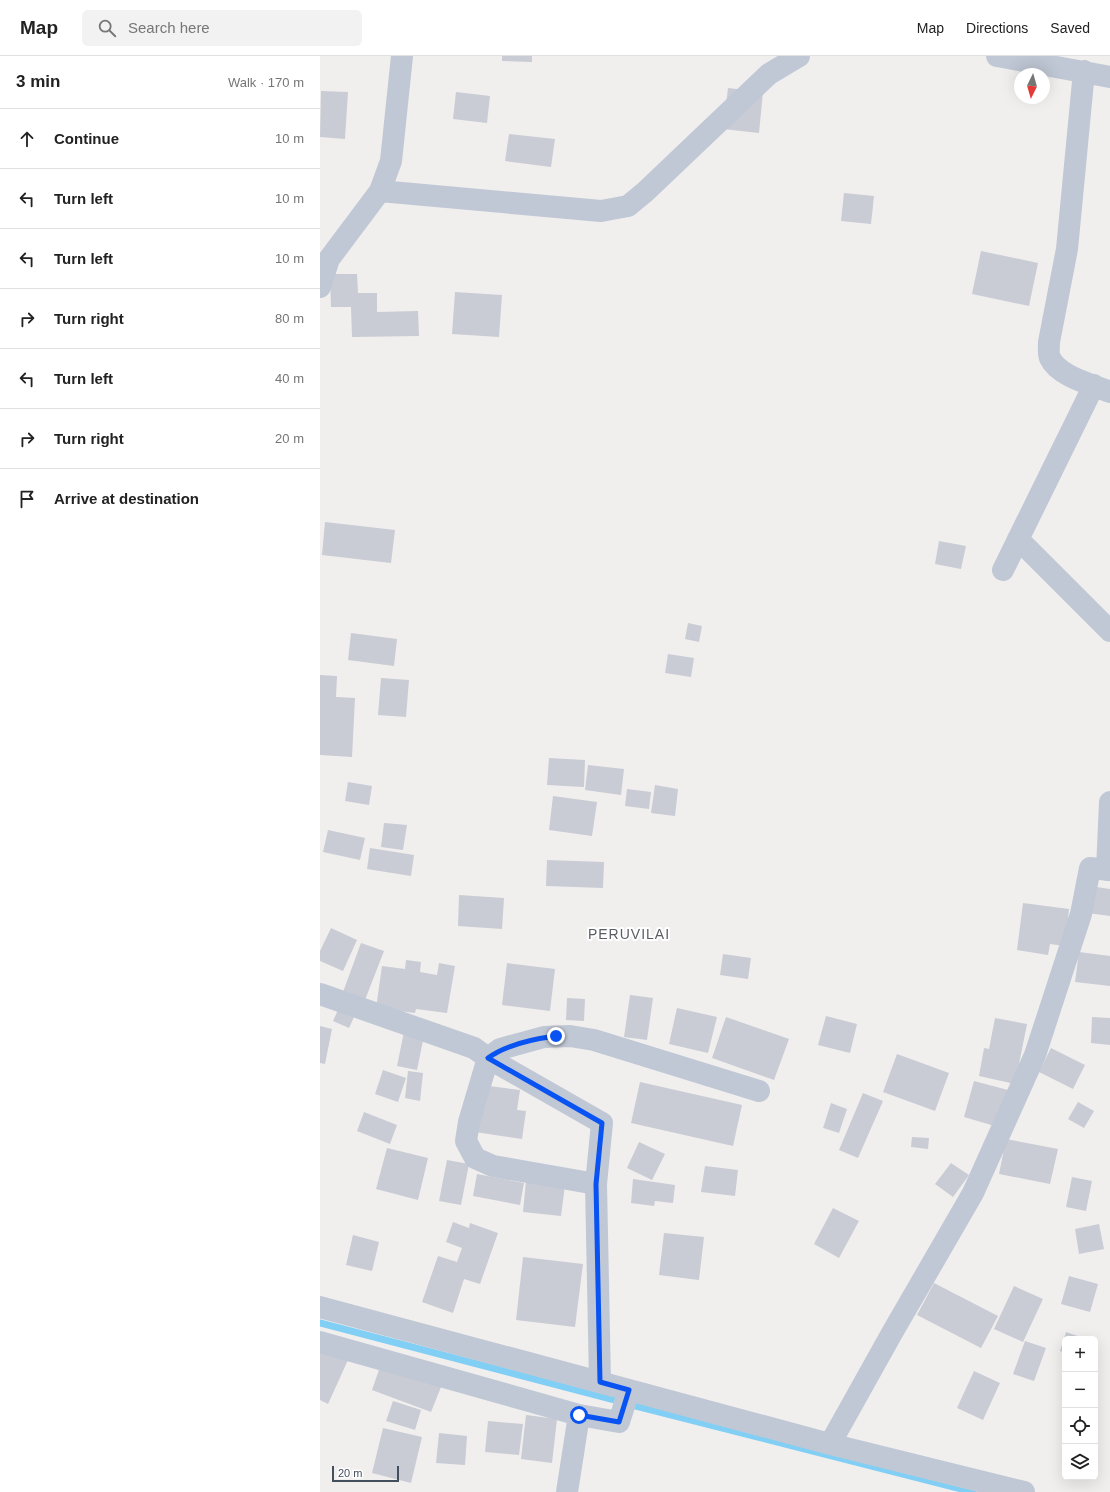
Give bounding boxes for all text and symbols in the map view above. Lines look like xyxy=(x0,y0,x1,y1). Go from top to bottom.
search box xyxy=(82,10,362,46)
text: Map xyxy=(20,17,58,38)
icon: search xyxy=(96,17,118,39)
text: Search here xyxy=(128,19,210,36)
text: Map xyxy=(917,20,944,36)
text: Directions xyxy=(966,20,1028,36)
text: Saved xyxy=(1050,20,1090,36)
north arrow xyxy=(1014,68,1050,104)
text: 3 min xyxy=(16,72,60,91)
text: Walk · 170 m xyxy=(228,75,304,90)
icon: ahead xyxy=(16,128,38,150)
text: Continue xyxy=(54,130,119,147)
text: 10 m xyxy=(275,131,304,146)
icon: left xyxy=(16,188,38,210)
text: Turn left xyxy=(54,190,113,207)
text: 10 m xyxy=(275,191,304,206)
icon: left xyxy=(16,248,38,270)
text: Turn left xyxy=(54,250,113,267)
text: 10 m xyxy=(275,251,304,266)
icon: right xyxy=(16,308,38,330)
text: Turn right xyxy=(54,310,124,327)
text: 80 m xyxy=(275,311,304,326)
icon: left xyxy=(16,368,38,390)
text: Turn left xyxy=(54,370,113,387)
text: 40 m xyxy=(275,371,304,386)
icon: right xyxy=(16,428,38,450)
text: Turn right xyxy=(54,430,124,447)
text: 20 m xyxy=(275,431,304,446)
icon: arrive xyxy=(16,488,38,510)
text: Arrive at destination xyxy=(54,490,199,507)
district label: PERUVILAI xyxy=(588,926,670,942)
route end xyxy=(547,1027,565,1045)
map controls xyxy=(1062,1336,1098,1480)
button: + xyxy=(1062,1336,1098,1372)
button: − xyxy=(1062,1372,1098,1408)
route start xyxy=(570,1406,588,1424)
button: locate xyxy=(1062,1408,1098,1444)
button: layers xyxy=(1062,1444,1098,1480)
scale bar xyxy=(332,1464,399,1483)
text: 20 m xyxy=(338,1467,362,1479)

